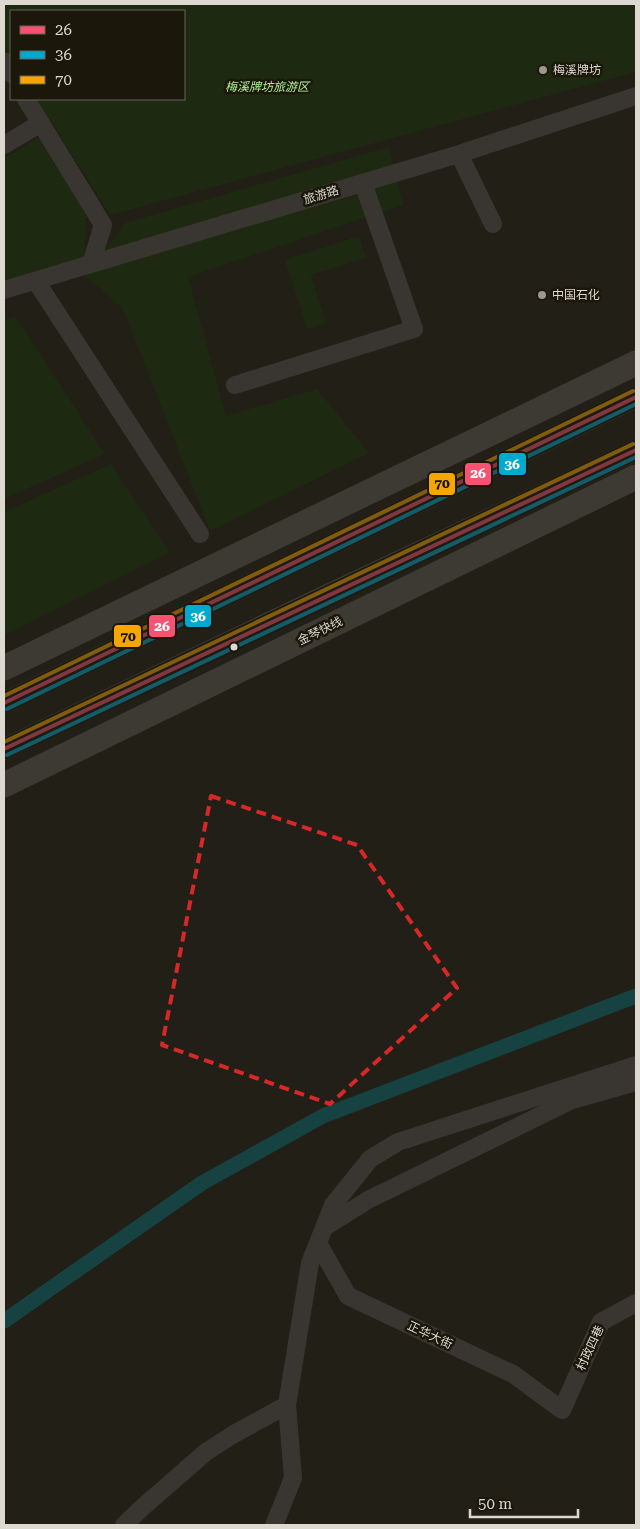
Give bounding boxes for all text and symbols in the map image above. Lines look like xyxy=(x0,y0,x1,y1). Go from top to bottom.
legend xyxy=(10,10,185,100)
text: 26 xyxy=(55,21,72,39)
text: 36 xyxy=(55,46,72,64)
place label: 梅溪牌坊 xyxy=(553,63,601,77)
marker: 梅溪牌坊 xyxy=(537,64,549,76)
text: 70 xyxy=(55,71,72,89)
park label: 梅溪牌坊旅游区 xyxy=(225,80,311,94)
street label: 旅游路 xyxy=(302,183,340,207)
place label: 中国石化 xyxy=(552,288,600,302)
marker: 中国石化 xyxy=(536,289,548,301)
line badge: 36 xyxy=(498,452,527,476)
text: 36 xyxy=(504,456,520,472)
line badge: 26 xyxy=(464,462,492,486)
text: 26 xyxy=(470,465,486,481)
line badge: 70 xyxy=(428,472,456,496)
text: 70 xyxy=(434,475,450,491)
line badge: 36 xyxy=(184,604,212,628)
text: 36 xyxy=(190,608,206,624)
line badge: 26 xyxy=(148,614,176,638)
street label: 金琴快线 xyxy=(295,614,345,648)
text: 26 xyxy=(154,618,170,634)
line badge: 70 xyxy=(113,624,142,648)
text: 70 xyxy=(120,628,136,644)
unlabelled marker xyxy=(229,642,239,652)
street label: 正华大街 xyxy=(405,1319,455,1351)
street label: 村政四巷 xyxy=(574,1323,606,1373)
scale bar xyxy=(470,1486,578,1518)
text: 50 m xyxy=(478,1495,513,1513)

